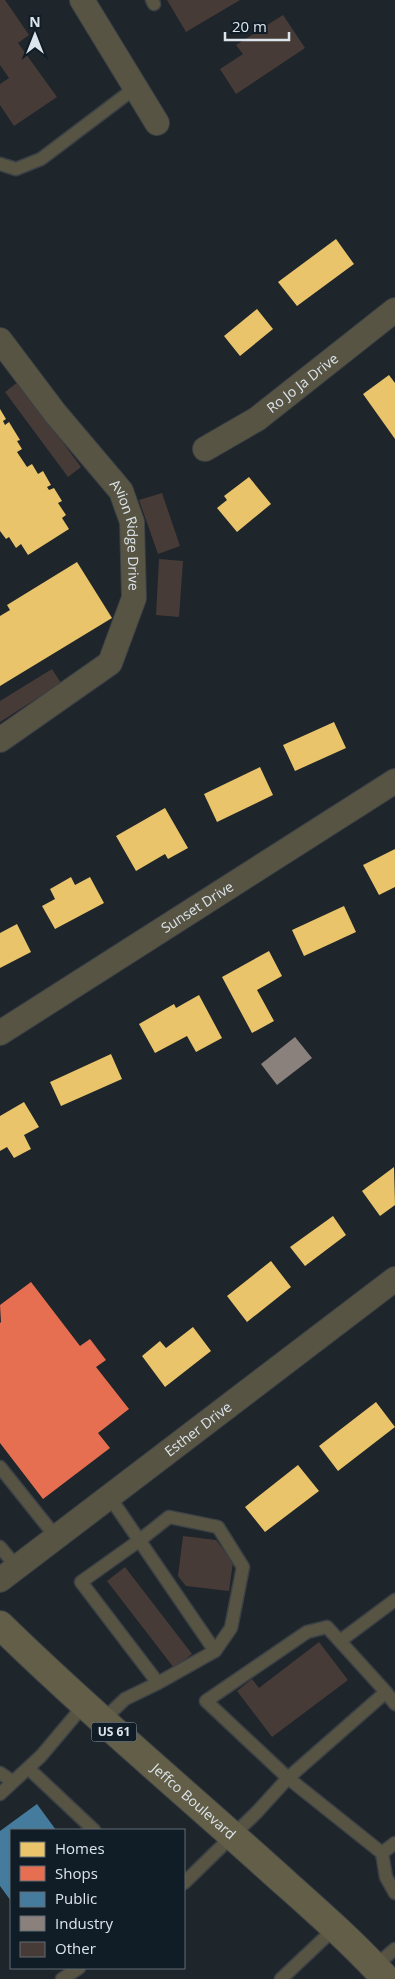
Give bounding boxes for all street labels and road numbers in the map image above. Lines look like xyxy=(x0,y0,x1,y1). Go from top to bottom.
street label: Ro Jo Ja Drive xyxy=(263,348,342,417)
street label: Avion Ridge Drive xyxy=(106,475,144,591)
street label: Sunset Drive xyxy=(157,876,237,937)
street label: Esther Drive xyxy=(160,1397,235,1460)
road number: US 61 xyxy=(92,1722,136,1741)
street label: Jeffco Boulevard xyxy=(146,1757,240,1843)

